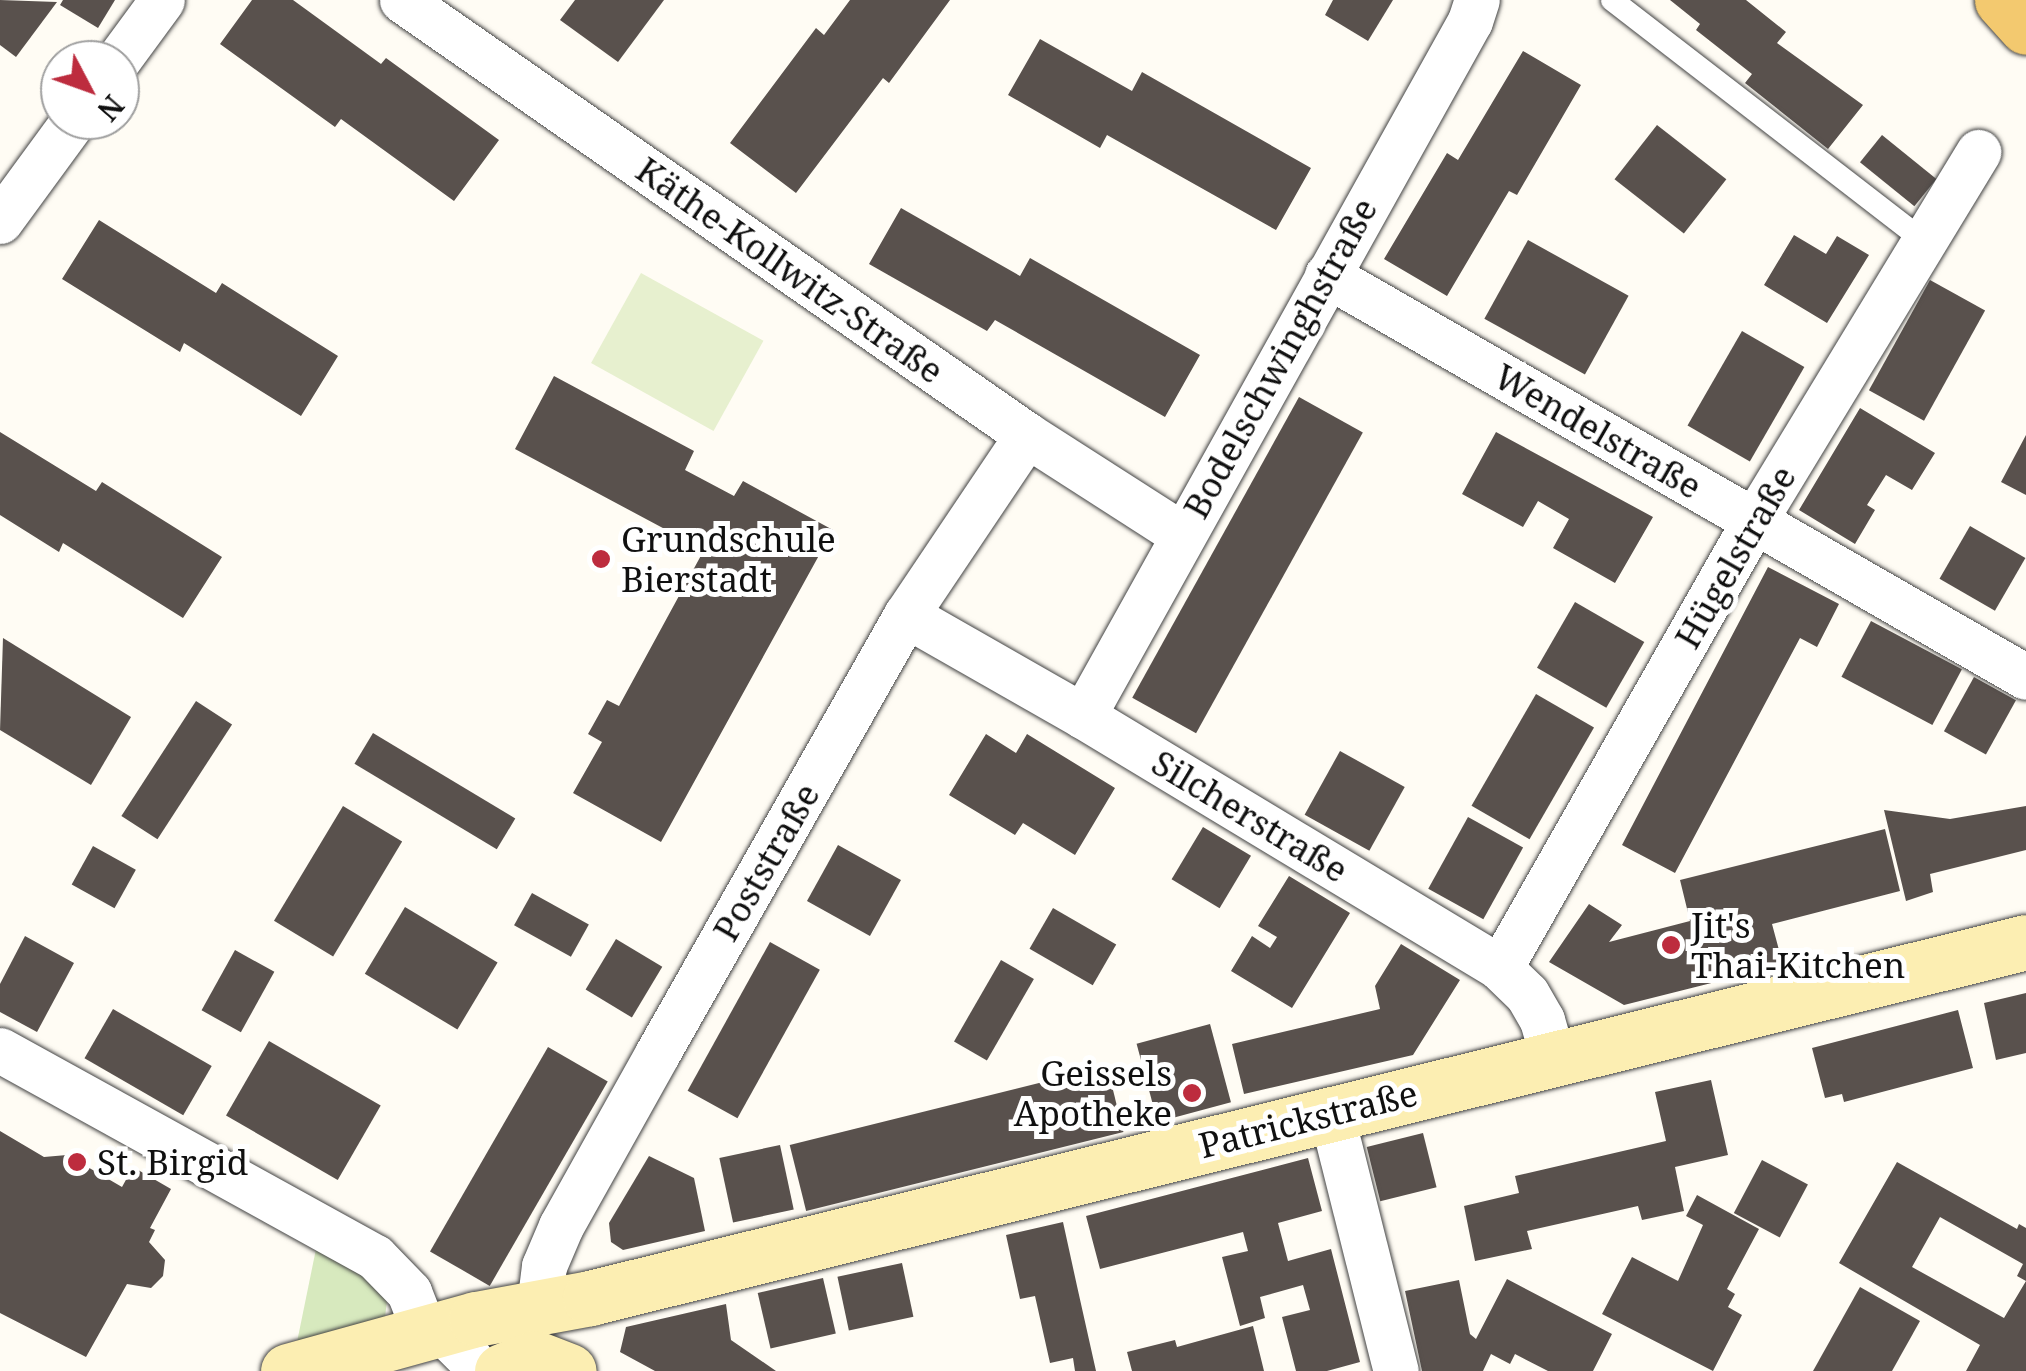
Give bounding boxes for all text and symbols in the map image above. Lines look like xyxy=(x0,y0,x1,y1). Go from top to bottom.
north arrow xyxy=(40,40,140,140)
text: N xyxy=(90,88,133,129)
street label: Käthe-Kollwitz-Straße xyxy=(629,148,951,392)
street label: Bodelschwinghstraße xyxy=(1175,191,1385,525)
street label: Wendelstraße xyxy=(1487,355,1709,507)
street label: Hügelstraße xyxy=(1666,458,1804,656)
place label: Grundschule Bierstadt xyxy=(621,518,836,600)
marker: Grundschule Bierstadt xyxy=(590,548,612,570)
street label: Silcherstraße xyxy=(1145,741,1355,891)
street label: Poststraße xyxy=(704,776,828,948)
place label: Jit's Thai-Kitchen xyxy=(1691,904,1905,986)
marker: Jit's Thai-Kitchen xyxy=(1660,934,1682,956)
place label: Geissels Apotheke xyxy=(1014,1052,1172,1134)
street label: Patrickstraße xyxy=(1194,1072,1422,1166)
marker: Geissels Apotheke xyxy=(1181,1082,1203,1104)
place label: St. Birgid xyxy=(97,1141,248,1183)
marker: St. Birgid xyxy=(66,1151,88,1173)

